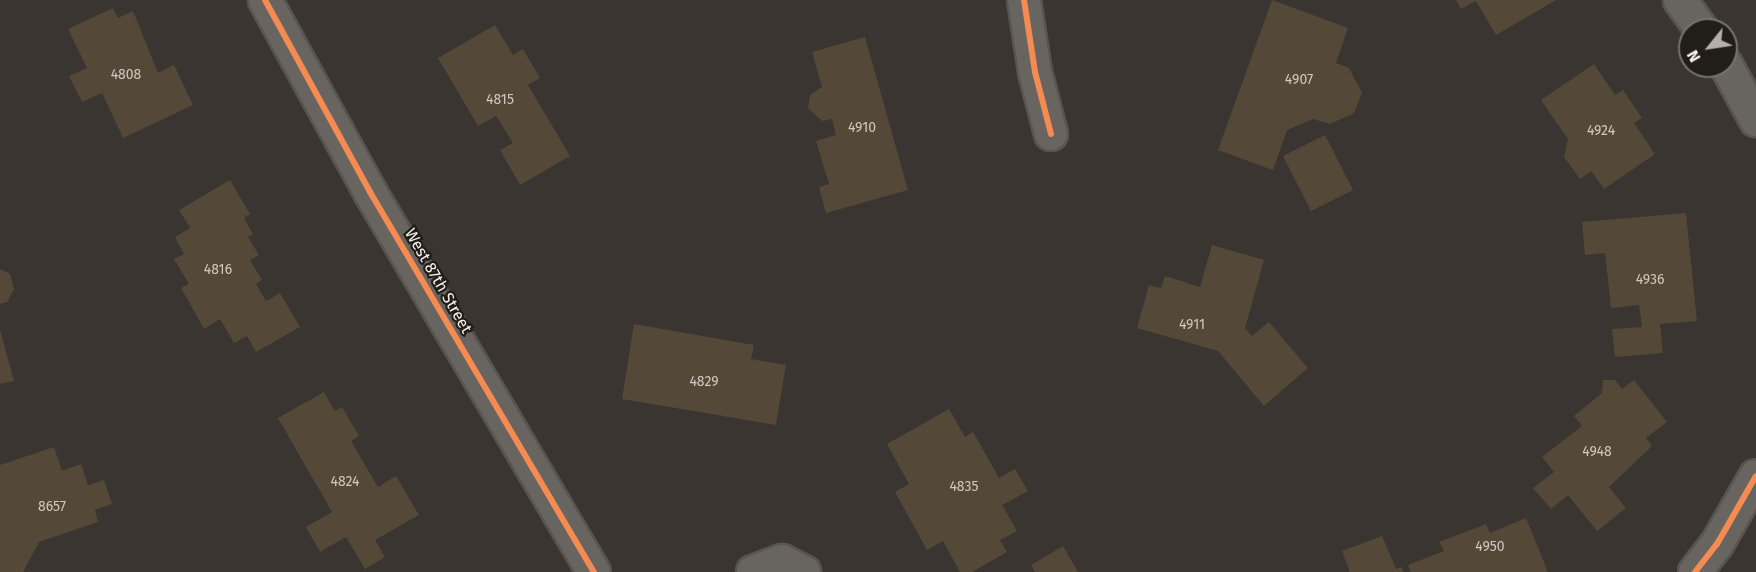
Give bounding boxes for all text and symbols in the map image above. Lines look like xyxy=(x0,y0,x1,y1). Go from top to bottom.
north arrow xyxy=(1678,18,1738,78)
text: N xyxy=(1683,47,1705,66)
house number: 4808 xyxy=(111,67,141,83)
house number: 4907 xyxy=(1285,72,1313,88)
house number: 4815 xyxy=(486,92,514,108)
house number: 4910 xyxy=(848,120,876,136)
house number: 4924 xyxy=(1587,123,1615,139)
street label: West 87th Street xyxy=(400,225,476,337)
house number: 4816 xyxy=(204,262,232,278)
house number: 4936 xyxy=(1636,272,1664,288)
house number: 4911 xyxy=(1179,317,1205,333)
house number: 4829 xyxy=(689,374,719,390)
house number: 4948 xyxy=(1582,444,1612,460)
house number: 4824 xyxy=(330,474,360,490)
house number: 4835 xyxy=(949,479,979,495)
house number: 8657 xyxy=(38,499,66,515)
house number: 4950 xyxy=(1475,539,1505,555)

